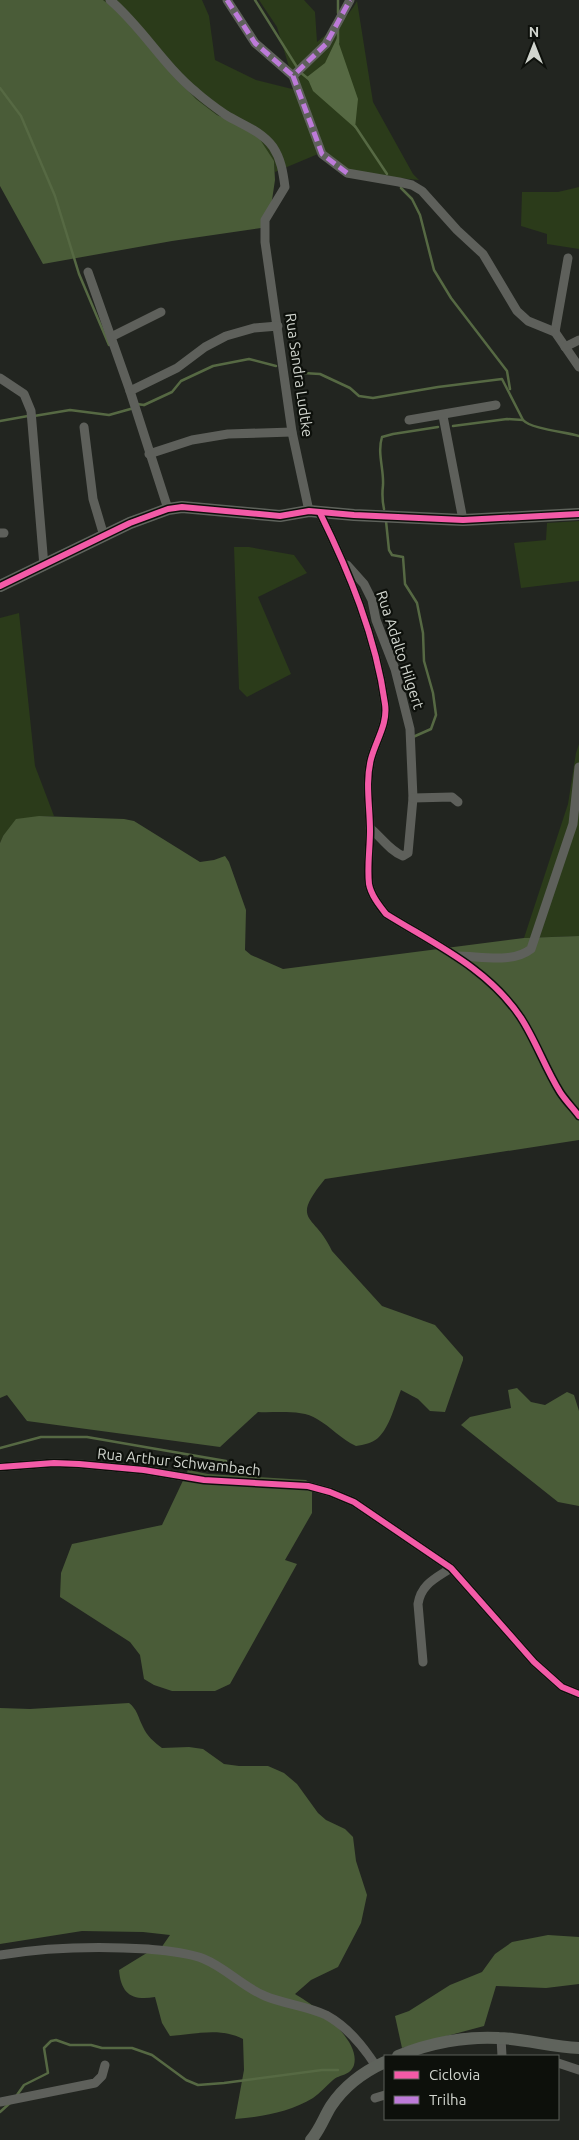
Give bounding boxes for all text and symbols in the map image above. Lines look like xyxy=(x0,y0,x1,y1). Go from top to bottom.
north arrow xyxy=(509,20,559,70)
text: N xyxy=(529,24,539,40)
street label: Rua Sandra Ludtke xyxy=(282,312,317,438)
street label: Rua Adalto Hilgert xyxy=(373,588,428,711)
street label: Rua Arthur Schwambach xyxy=(96,1444,262,1479)
legend xyxy=(384,2055,559,2120)
text: Ciclovia xyxy=(429,2066,480,2083)
text: Trilha xyxy=(429,2091,466,2108)

